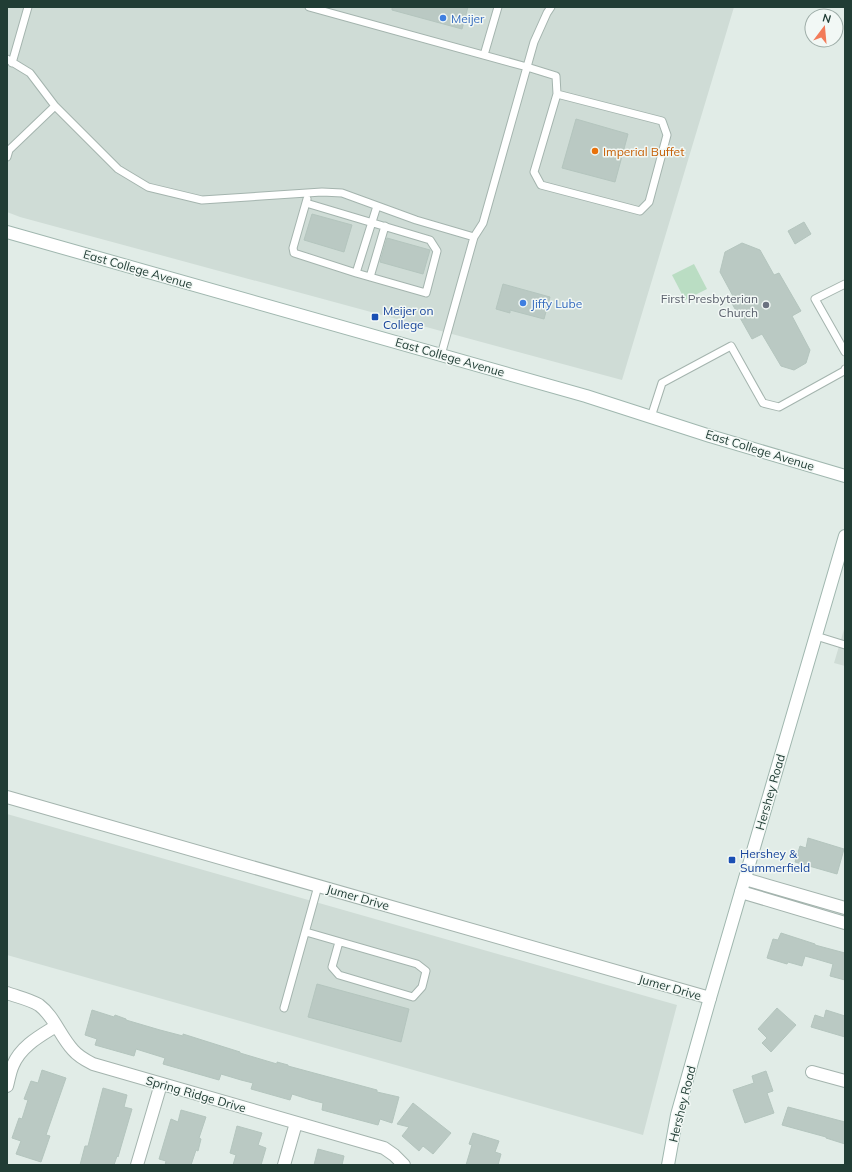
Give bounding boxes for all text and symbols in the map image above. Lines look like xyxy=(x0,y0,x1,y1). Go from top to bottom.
north arrow xyxy=(804,8,844,48)
place label: Meijer xyxy=(451,11,485,26)
text: N xyxy=(821,11,833,26)
marker: Meijer xyxy=(438,13,448,23)
place label: Imperial Buffet xyxy=(603,144,684,159)
marker: Imperial Buffet xyxy=(590,146,600,156)
street label: East College Avenue xyxy=(82,246,194,292)
place label: First Presbyterian Church xyxy=(661,291,758,320)
place label: Jiffy Lube xyxy=(531,296,582,311)
marker: Jiffy Lube xyxy=(518,298,528,308)
marker: First Presbyterian Church xyxy=(761,300,771,310)
place label: Meijer on College xyxy=(383,303,433,332)
marker: Meijer on College xyxy=(370,312,380,322)
street label: East College Avenue xyxy=(394,334,506,380)
street label: East College Avenue xyxy=(704,426,816,474)
street label: Hershey Road xyxy=(752,752,788,832)
place label: Hershey & Summerfield xyxy=(740,846,810,875)
marker: Hershey & Summerfield xyxy=(727,855,737,865)
street label: Jumer Drive xyxy=(325,881,391,913)
street label: Jumer Drive xyxy=(637,971,703,1003)
street label: Hershey Road xyxy=(665,1064,699,1144)
street label: Spring Ridge Drive xyxy=(144,1073,248,1115)

